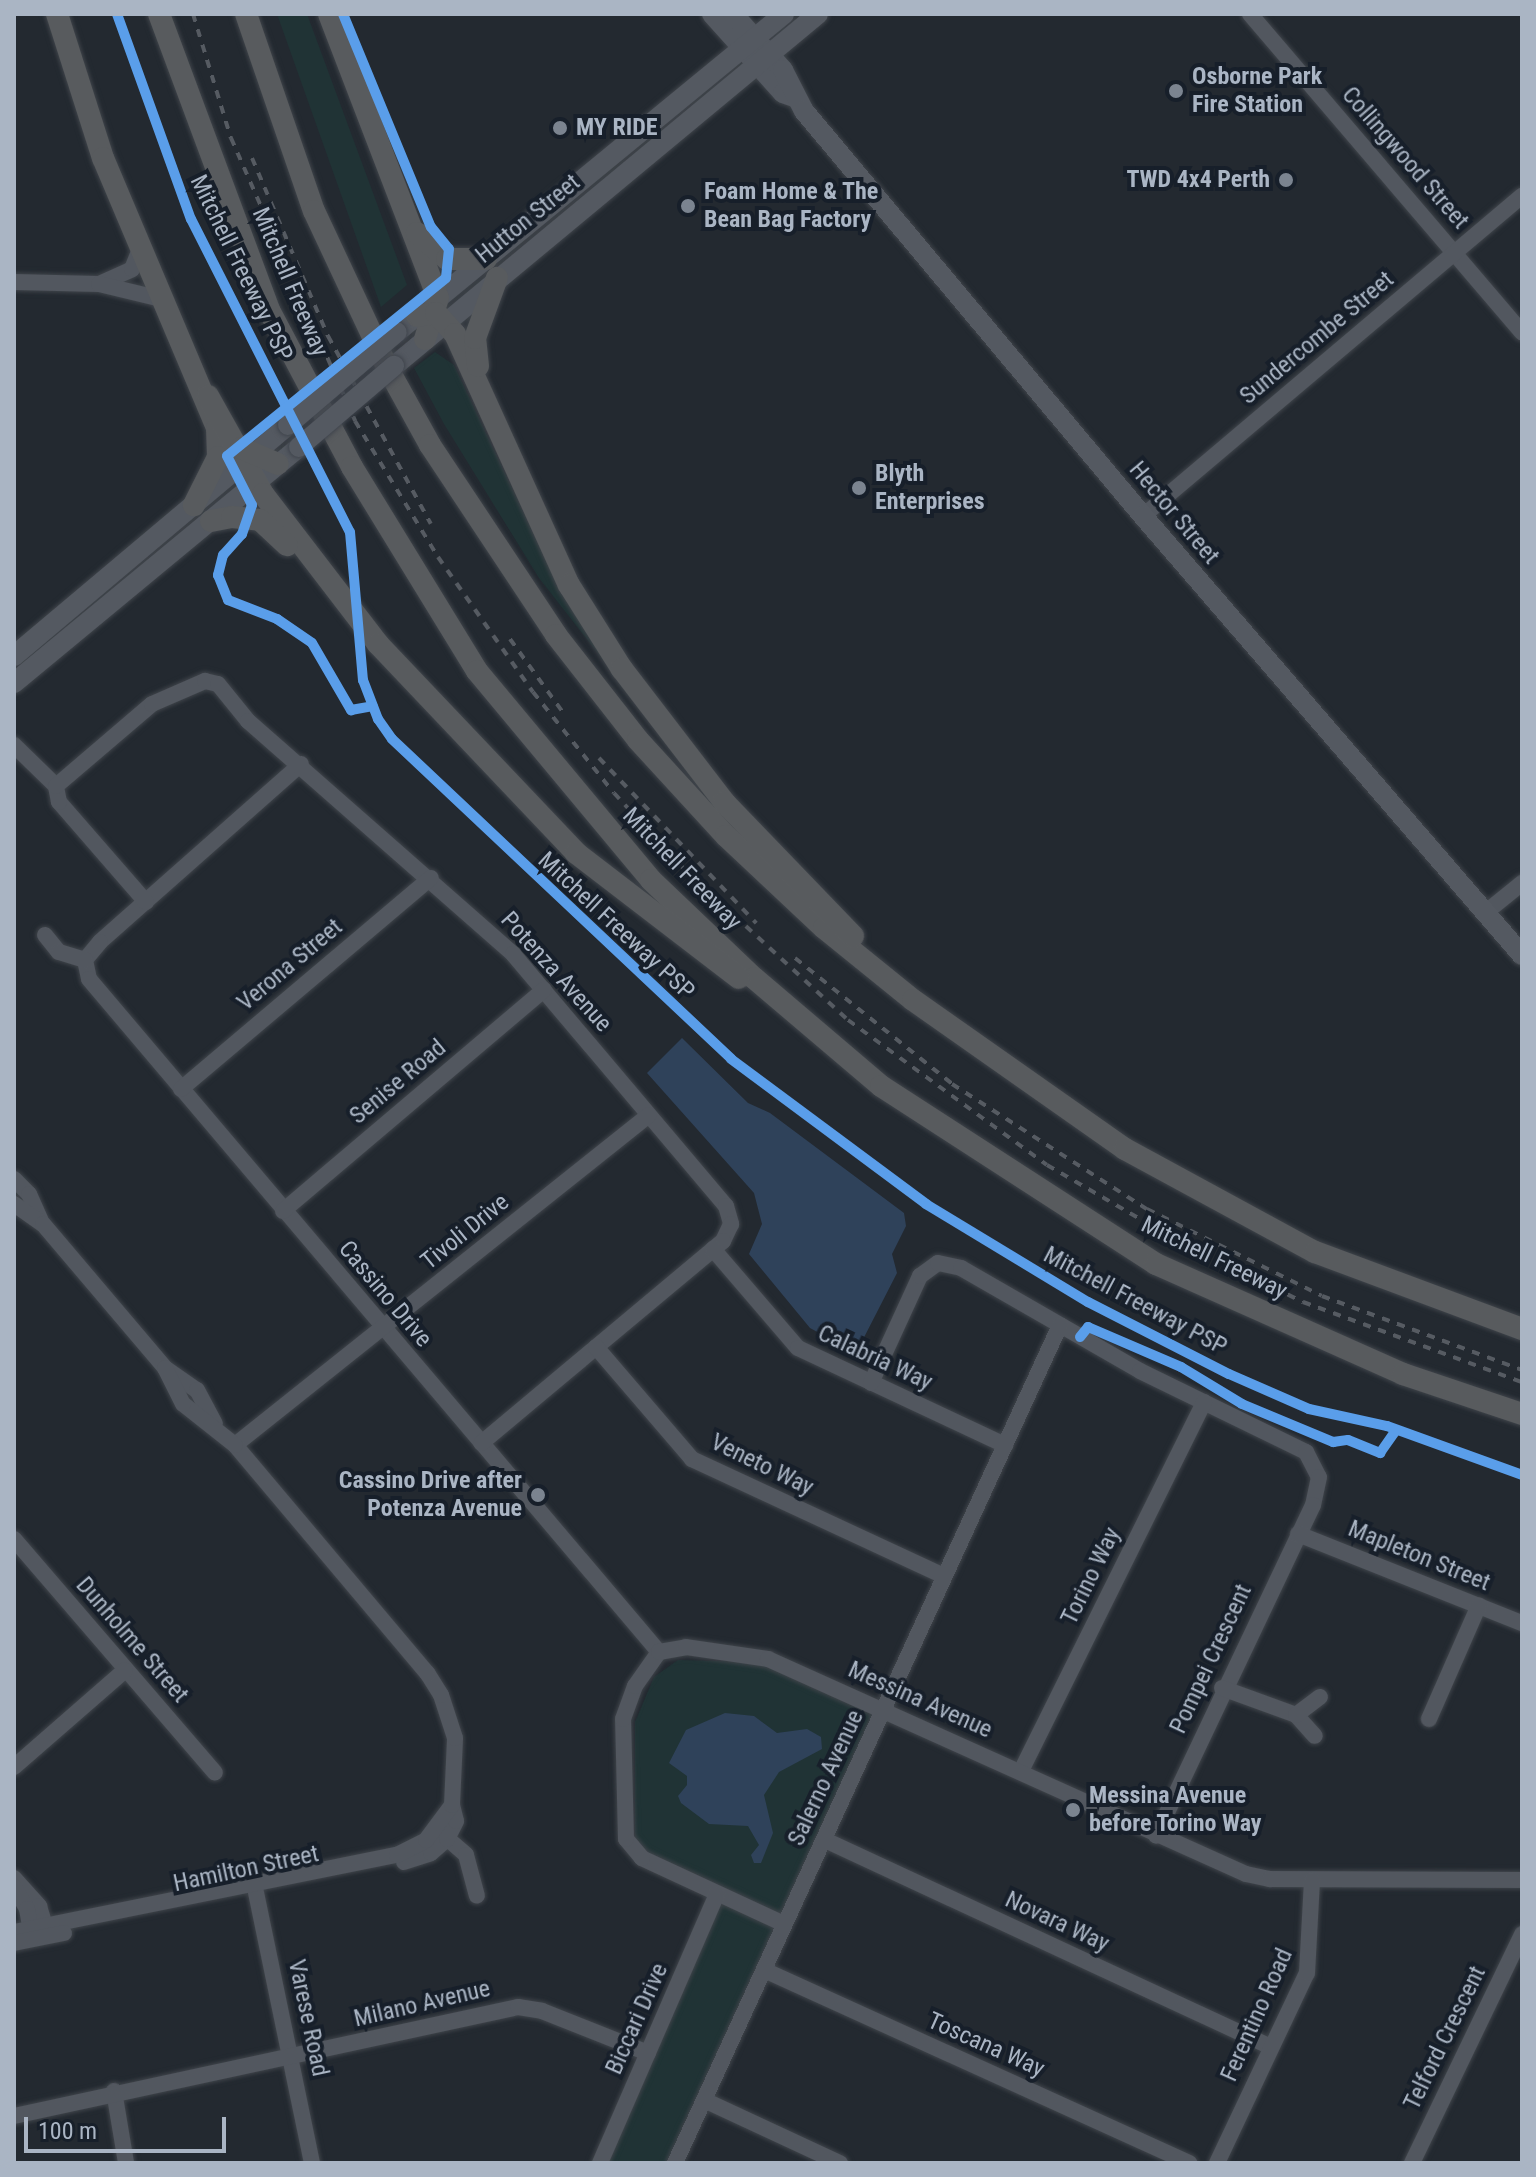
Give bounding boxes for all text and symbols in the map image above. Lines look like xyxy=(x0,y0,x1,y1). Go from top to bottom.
place label: Osborne Park Fire Station xyxy=(1192,63,1322,119)
street label: Collingwood Street xyxy=(1335,81,1475,235)
marker: Osborne Park Fire Station xyxy=(1167,82,1185,100)
place label: MY RIDE xyxy=(576,114,658,142)
marker: MY RIDE xyxy=(551,119,569,137)
place label: TWD 4x4 Perth xyxy=(1126,166,1270,194)
street label: Hutton Street xyxy=(470,168,586,270)
street label: Mitchell Freeway PSP xyxy=(183,170,299,366)
marker: TWD 4x4 Perth xyxy=(1277,171,1295,189)
place label: Foam Home & The Bean Bag Factory xyxy=(704,178,879,234)
marker: Foam Home & The Bean Bag Factory xyxy=(679,197,697,215)
street label: Mitchell Freeway xyxy=(246,203,334,361)
street label: Sundercombe Street xyxy=(1234,265,1400,411)
street label: Hector Street xyxy=(1123,456,1225,570)
place label: Blyth Enterprises xyxy=(875,460,985,516)
marker: Blyth Enterprises xyxy=(850,479,868,497)
street label: Mitchell Freeway xyxy=(616,802,748,936)
street label: Mitchell Freeway PSP xyxy=(532,846,700,1006)
street label: Potenza Avenue xyxy=(495,906,617,1038)
street label: Verona Street xyxy=(232,913,348,1017)
street label: Senise Road xyxy=(344,1033,452,1131)
street label: Tivoli Drive xyxy=(415,1188,515,1276)
street label: Mitchell Freeway xyxy=(1136,1210,1292,1306)
street label: Cassino Drive xyxy=(332,1235,438,1353)
street label: Mitchell Freeway PSP xyxy=(1038,1241,1232,1361)
street label: Calabria Way xyxy=(813,1319,937,1397)
street label: Veneto Way xyxy=(706,1428,818,1502)
place label: Cassino Drive after Potenza Avenue xyxy=(339,1467,522,1523)
marker: Cassino Drive after Potenza Avenue xyxy=(529,1486,547,1504)
street label: Mapleton Street xyxy=(1344,1514,1494,1598)
street label: Torino Way xyxy=(1055,1523,1127,1629)
street label: Dunholme Street xyxy=(70,1571,194,1709)
street label: Pompei Crescent xyxy=(1164,1580,1258,1738)
street label: Messina Avenue xyxy=(844,1655,996,1745)
street label: Salerno Avenue xyxy=(782,1706,870,1850)
place label: Messina Avenue before Torino Way xyxy=(1089,1782,1262,1838)
marker: Messina Avenue before Torino Way xyxy=(1064,1801,1082,1819)
street label: Hamilton Street xyxy=(171,1840,321,1898)
street label: Novara Way xyxy=(1000,1885,1114,1959)
street label: Ferentino Road xyxy=(1215,1944,1299,2086)
street label: Varese Road xyxy=(282,1957,334,2079)
street label: Biccari Drive xyxy=(600,1959,674,2079)
street label: Telford Crescent xyxy=(1398,1961,1492,2115)
street label: Milano Avenue xyxy=(351,1974,493,2034)
street label: Toscana Way xyxy=(923,2006,1049,2084)
scale bar xyxy=(28,2101,230,2151)
text: 100 m xyxy=(38,2117,97,2145)

